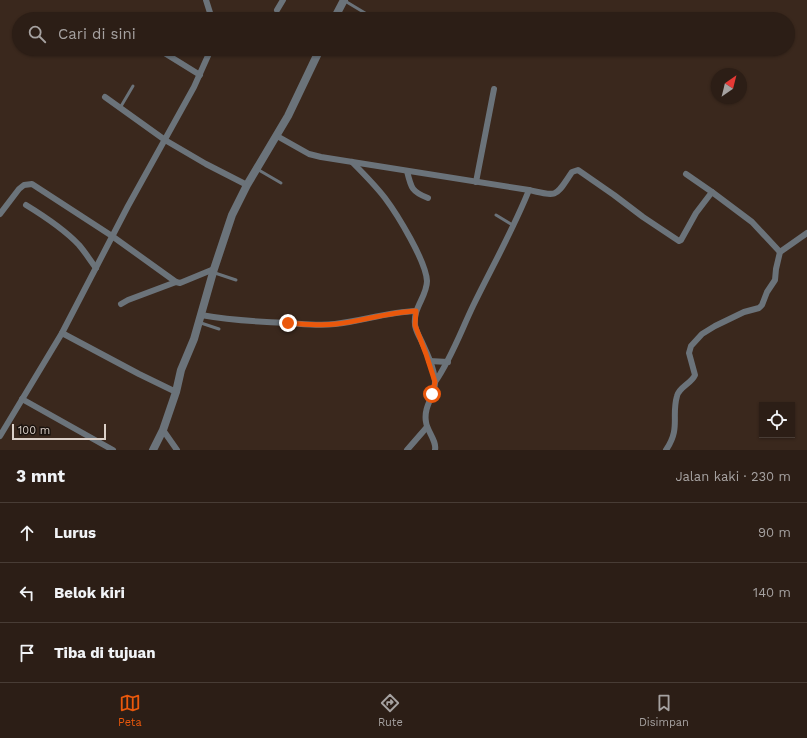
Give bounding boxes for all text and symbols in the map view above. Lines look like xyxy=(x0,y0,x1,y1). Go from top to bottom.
search box xyxy=(12,12,795,56)
icon: search xyxy=(26,23,48,45)
text: Cari di sini xyxy=(58,25,136,43)
north arrow xyxy=(711,68,747,104)
route end xyxy=(279,314,297,332)
route start xyxy=(423,385,441,403)
map controls xyxy=(759,402,795,438)
button: locate xyxy=(759,402,795,438)
scale bar xyxy=(12,422,106,441)
text: 100 m xyxy=(18,424,50,437)
text: 3 mnt xyxy=(16,466,65,486)
text: Jalan kaki · 230 m xyxy=(675,469,791,484)
icon: ahead xyxy=(16,522,38,544)
text: Lurus xyxy=(54,524,96,542)
text: 90 m xyxy=(758,525,791,540)
icon: left xyxy=(16,582,38,604)
text: Belok kiri xyxy=(54,584,125,602)
text: 140 m xyxy=(753,585,791,600)
icon: arrive xyxy=(16,642,38,664)
text: Tiba di tujuan xyxy=(54,644,156,662)
tab: Peta xyxy=(118,692,142,729)
tab: Rute xyxy=(378,692,403,729)
tab: Disimpan xyxy=(639,692,689,729)

